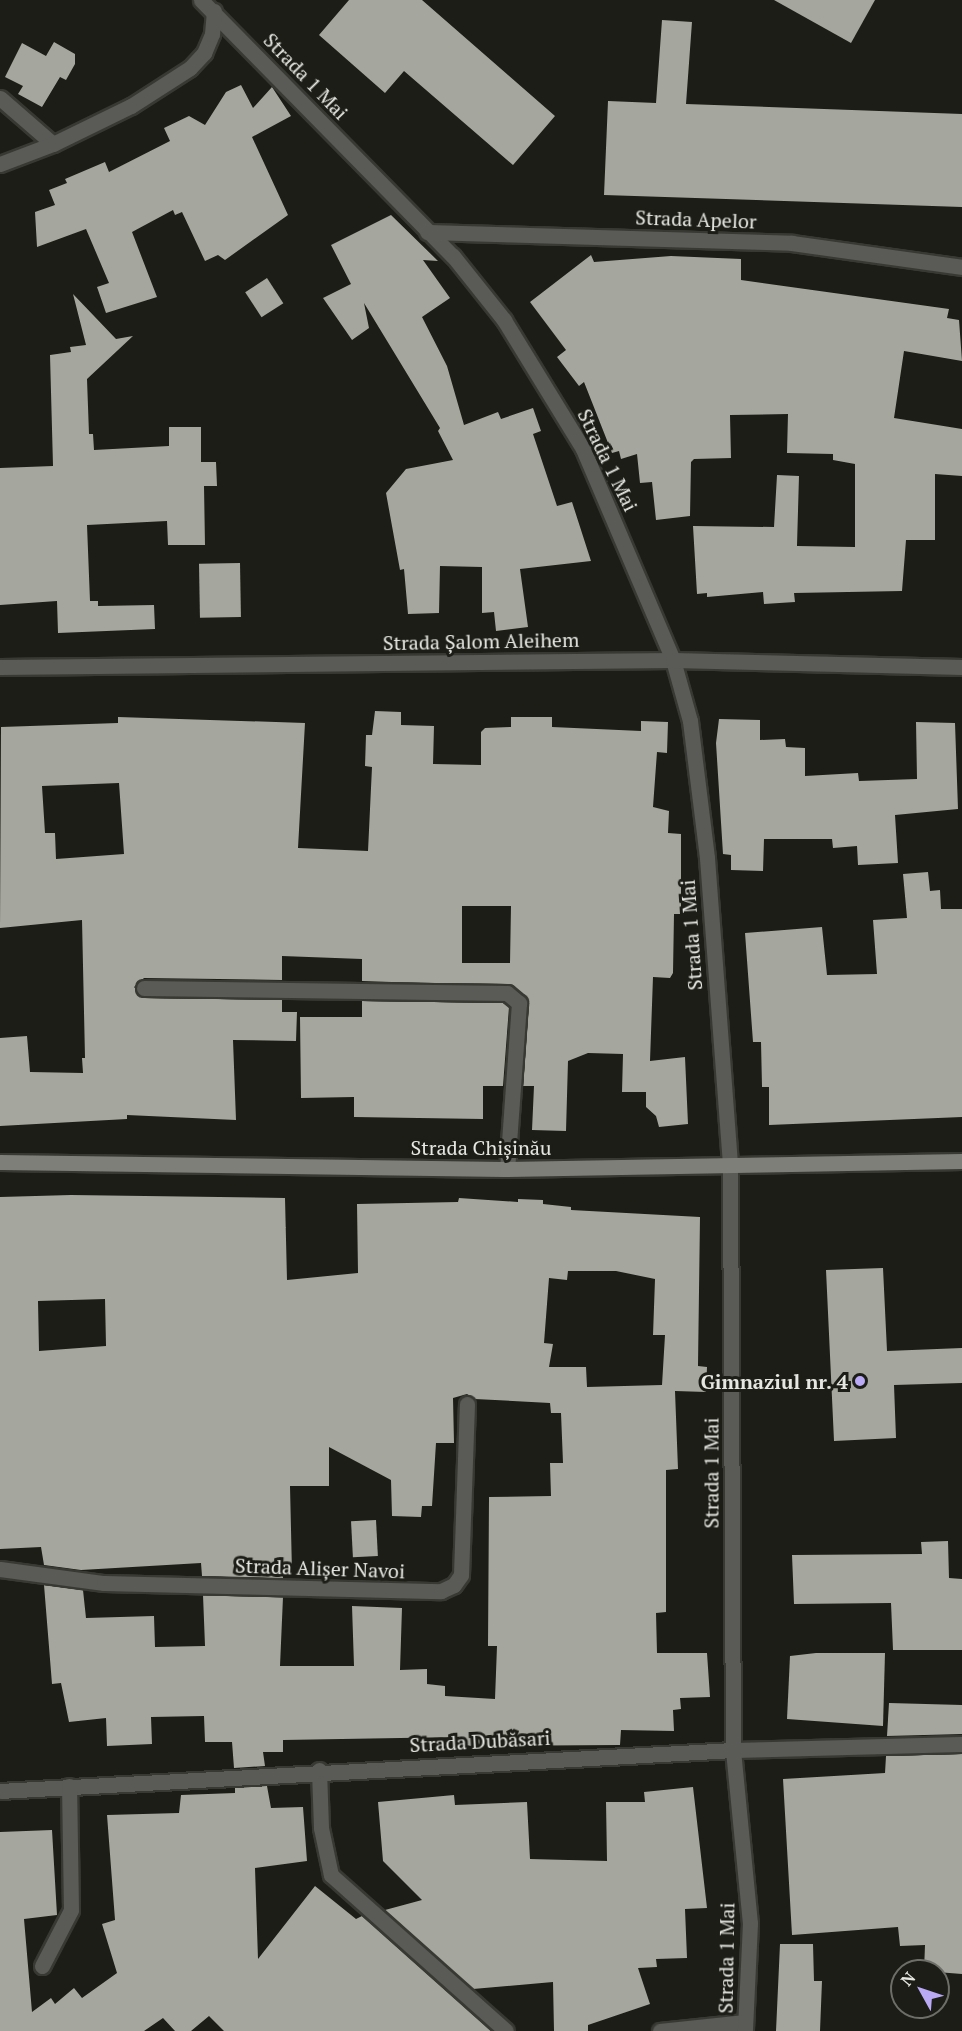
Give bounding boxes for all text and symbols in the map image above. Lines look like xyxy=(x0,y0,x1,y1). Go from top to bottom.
street label: Strada 1 Mai xyxy=(259,28,353,124)
street label: Strada Apelor xyxy=(635,205,757,233)
street label: Strada 1 Mai xyxy=(573,405,643,515)
street label: Strada Șalom Aleihem xyxy=(382,627,580,655)
street label: Strada 1 Mai xyxy=(675,879,707,991)
street label: Strada Chișinău xyxy=(411,1135,551,1159)
place label: Gimnaziul nr. 4 xyxy=(700,1369,848,1393)
marker: Gimnaziul nr. 4 xyxy=(853,1374,867,1388)
street label: Strada 1 Mai xyxy=(699,1418,723,1528)
street label: Strada Alișer Navoi xyxy=(234,1553,406,1583)
street label: Strada Dubăsari xyxy=(409,1725,551,1757)
street label: Strada 1 Mai xyxy=(713,1902,739,2014)
north arrow xyxy=(890,1959,950,2019)
text: N xyxy=(895,1967,920,1990)

